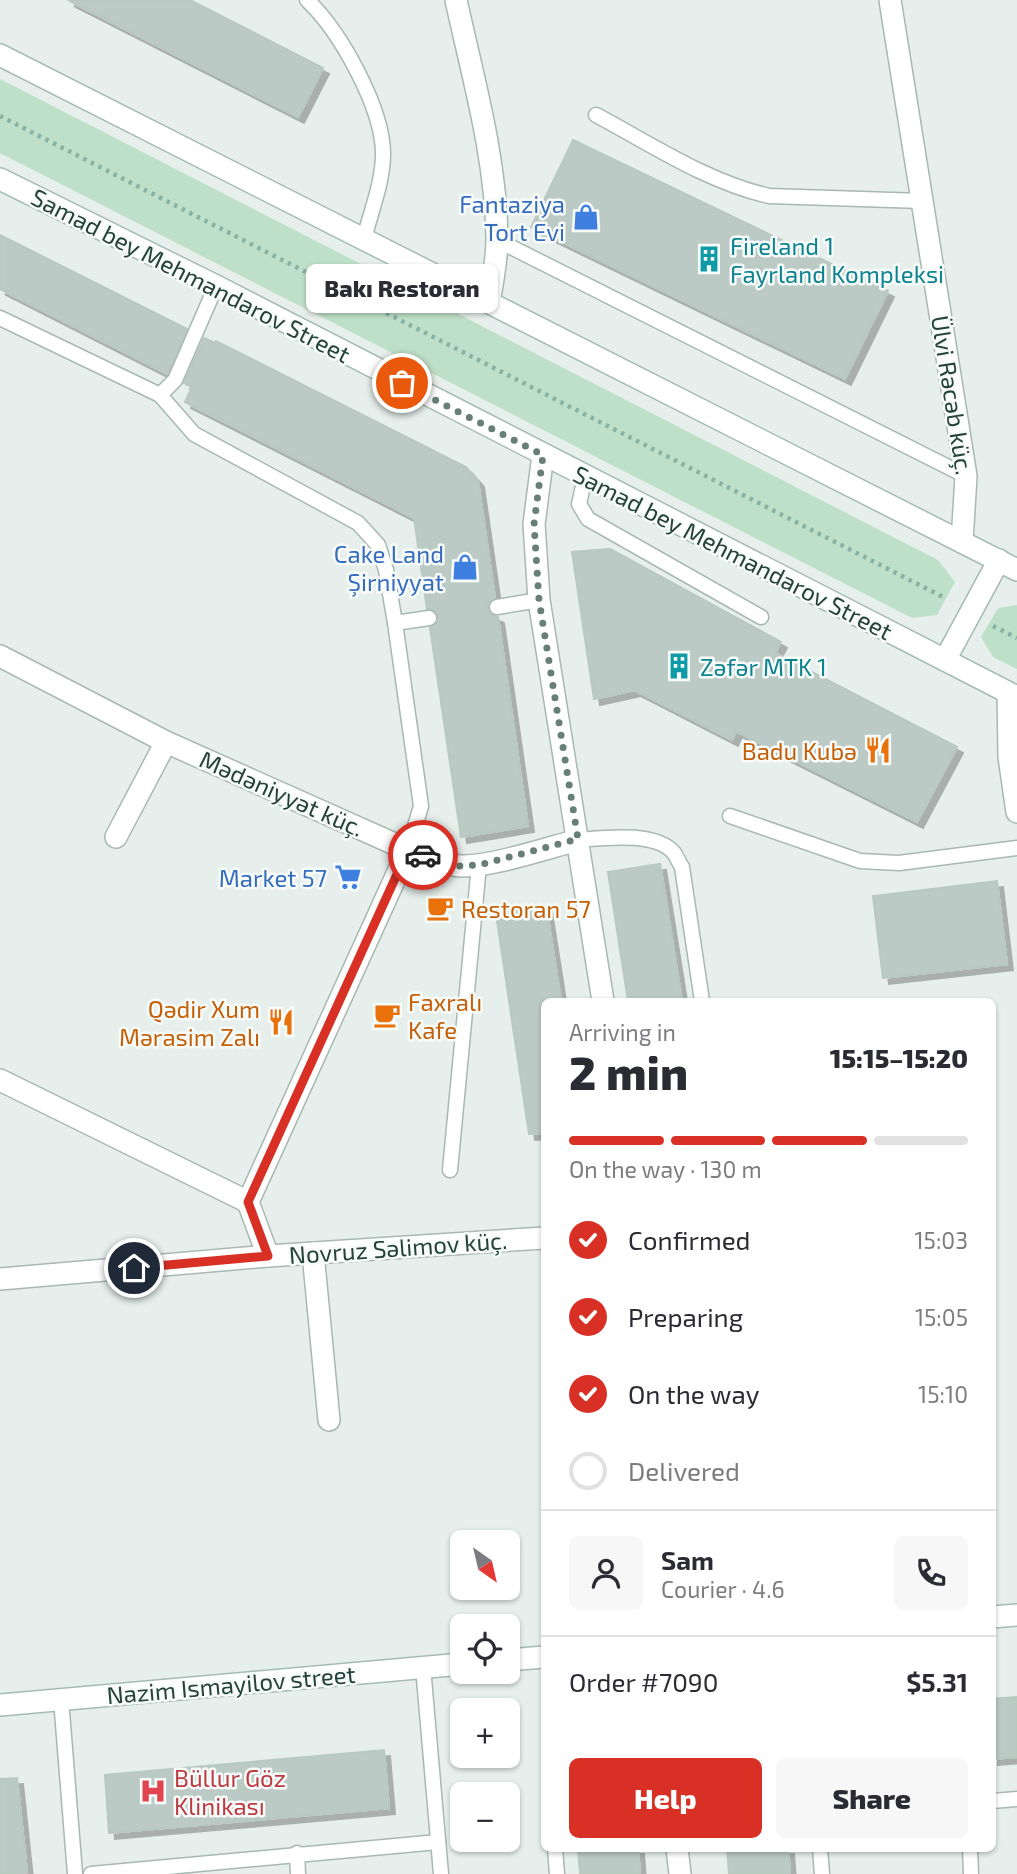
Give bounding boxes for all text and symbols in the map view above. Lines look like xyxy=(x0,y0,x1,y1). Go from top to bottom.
street label: Samad bey Mehmandarov Street xyxy=(27,182,355,368)
place label: Fantaziya Tort Evi xyxy=(459,189,565,246)
shop icon: Fantaziya Tort Evi xyxy=(571,202,601,232)
place label: Fireland 1 Fayrland Kompleksi xyxy=(730,231,944,288)
building icon: Fireland 1 Fayrland Kompleksi xyxy=(694,244,724,274)
callout: Bakı Restoran xyxy=(306,264,498,313)
text: Bakı Restoran xyxy=(324,274,480,302)
street label: Ülvi Rəcəb küç. xyxy=(925,313,980,477)
pin xyxy=(372,353,432,413)
icon: bag xyxy=(383,364,421,402)
street label: Samad bey Mehmandarov Street xyxy=(569,459,897,645)
place label: Cake Land Şirniyyat xyxy=(334,539,444,597)
shop icon: Cake Land Şirniyyat xyxy=(450,552,480,582)
building icon: Zəfər MTK 1 xyxy=(664,651,694,681)
place label: Zəfər MTK 1 xyxy=(700,652,827,681)
restaurant icon: Badu Kubə xyxy=(863,735,893,765)
place label: Badu Kubə xyxy=(742,736,857,765)
street label: Mədəniyyət küç. xyxy=(195,744,368,843)
courier xyxy=(388,820,458,890)
icon: car xyxy=(404,836,442,874)
supermarket icon: Market 57 xyxy=(333,862,363,892)
place label: Market 57 xyxy=(219,863,327,892)
cafe icon: Restoran 57 xyxy=(425,893,455,923)
place label: Restoran 57 xyxy=(461,894,591,923)
place label: Faxralı Kafe xyxy=(408,987,482,1044)
place label: Qədir Xum Mərasim Zalı xyxy=(119,994,260,1051)
cafe icon: Faxralı Kafe xyxy=(372,1000,402,1030)
restaurant icon: Qədir Xum Mərasim Zalı xyxy=(266,1007,296,1037)
text: Arriving in xyxy=(569,1018,676,1046)
text: 15:15–15:20 xyxy=(830,1042,968,1073)
text: 2 min xyxy=(569,1044,688,1099)
text: On the way · 130 m xyxy=(569,1155,762,1183)
icon: check xyxy=(569,1221,607,1259)
text: Confirmed xyxy=(628,1224,751,1255)
street label: Novruz Səlimov küç. xyxy=(288,1225,508,1270)
text: 15:03 xyxy=(914,1226,968,1254)
pin xyxy=(104,1238,164,1298)
icon: home xyxy=(115,1249,153,1287)
icon: check xyxy=(569,1298,607,1336)
text: Preparing xyxy=(628,1301,743,1332)
text: 15:05 xyxy=(915,1303,968,1331)
icon: check xyxy=(569,1375,607,1413)
text: On the way xyxy=(628,1378,759,1409)
text: 15:10 xyxy=(918,1380,968,1408)
text: Delivered xyxy=(628,1455,740,1486)
north arrow xyxy=(450,1530,520,1600)
map controls xyxy=(450,1530,520,1852)
button: person xyxy=(569,1536,643,1610)
button: phone xyxy=(894,1536,968,1610)
text: Sam xyxy=(661,1544,714,1575)
text: Courier · 4.6 xyxy=(661,1575,785,1603)
button: locate xyxy=(450,1614,520,1684)
street label: Nazim Ismayilov street xyxy=(105,1659,357,1709)
text: Order #7090 xyxy=(569,1666,718,1697)
text: $5.31 xyxy=(906,1666,968,1697)
button: + xyxy=(450,1698,520,1768)
button: Help xyxy=(569,1758,762,1838)
button: Share xyxy=(776,1758,968,1838)
place label: Büllur Göz Klinikası xyxy=(174,1763,286,1820)
hospital icon: Büllur Göz Klinikası xyxy=(138,1776,168,1806)
button: − xyxy=(450,1782,520,1852)

